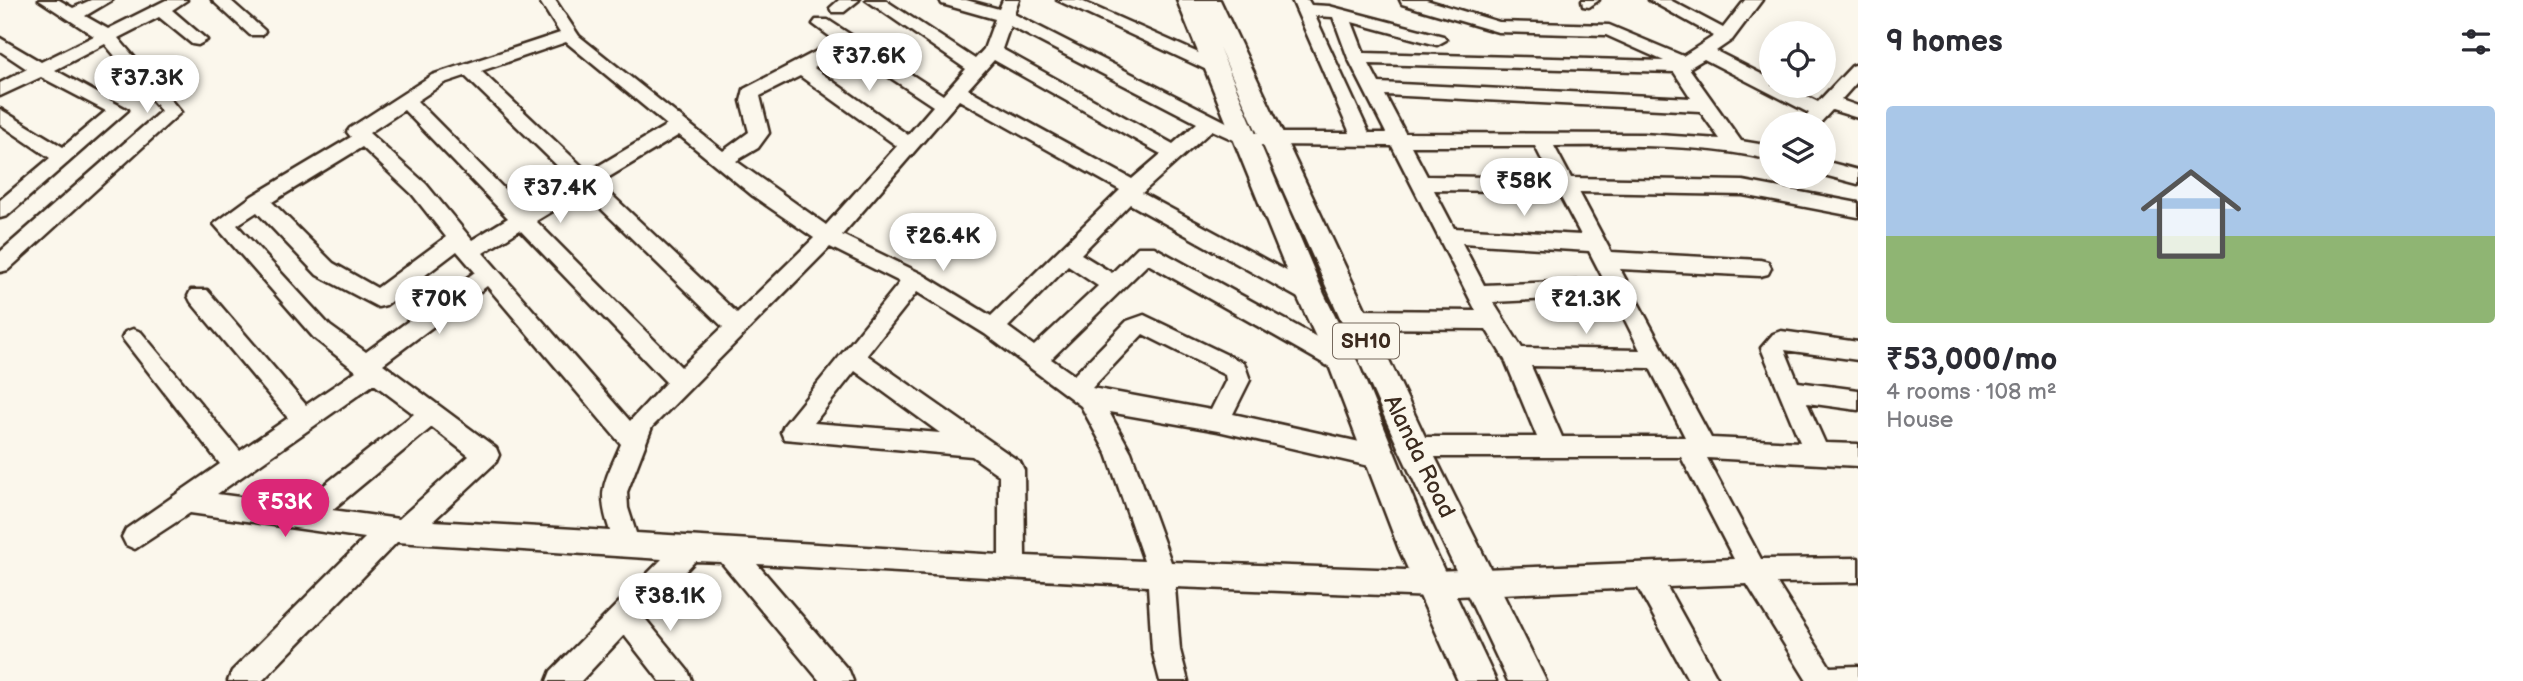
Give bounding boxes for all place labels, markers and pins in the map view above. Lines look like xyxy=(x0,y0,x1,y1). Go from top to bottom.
pin: ₹37.6K xyxy=(812,34,926,93)
pin: ₹37.3K xyxy=(90,55,204,115)
pin: ₹58K xyxy=(1483,158,1565,218)
pin: ₹37.4K xyxy=(503,166,617,225)
pin: ₹26.4K xyxy=(886,214,1000,273)
pin: ₹70K xyxy=(398,276,480,336)
pin: ₹21.3K xyxy=(1529,276,1643,336)
pin: ₹53K xyxy=(244,480,326,539)
pin: ₹38.1K xyxy=(613,574,727,633)

